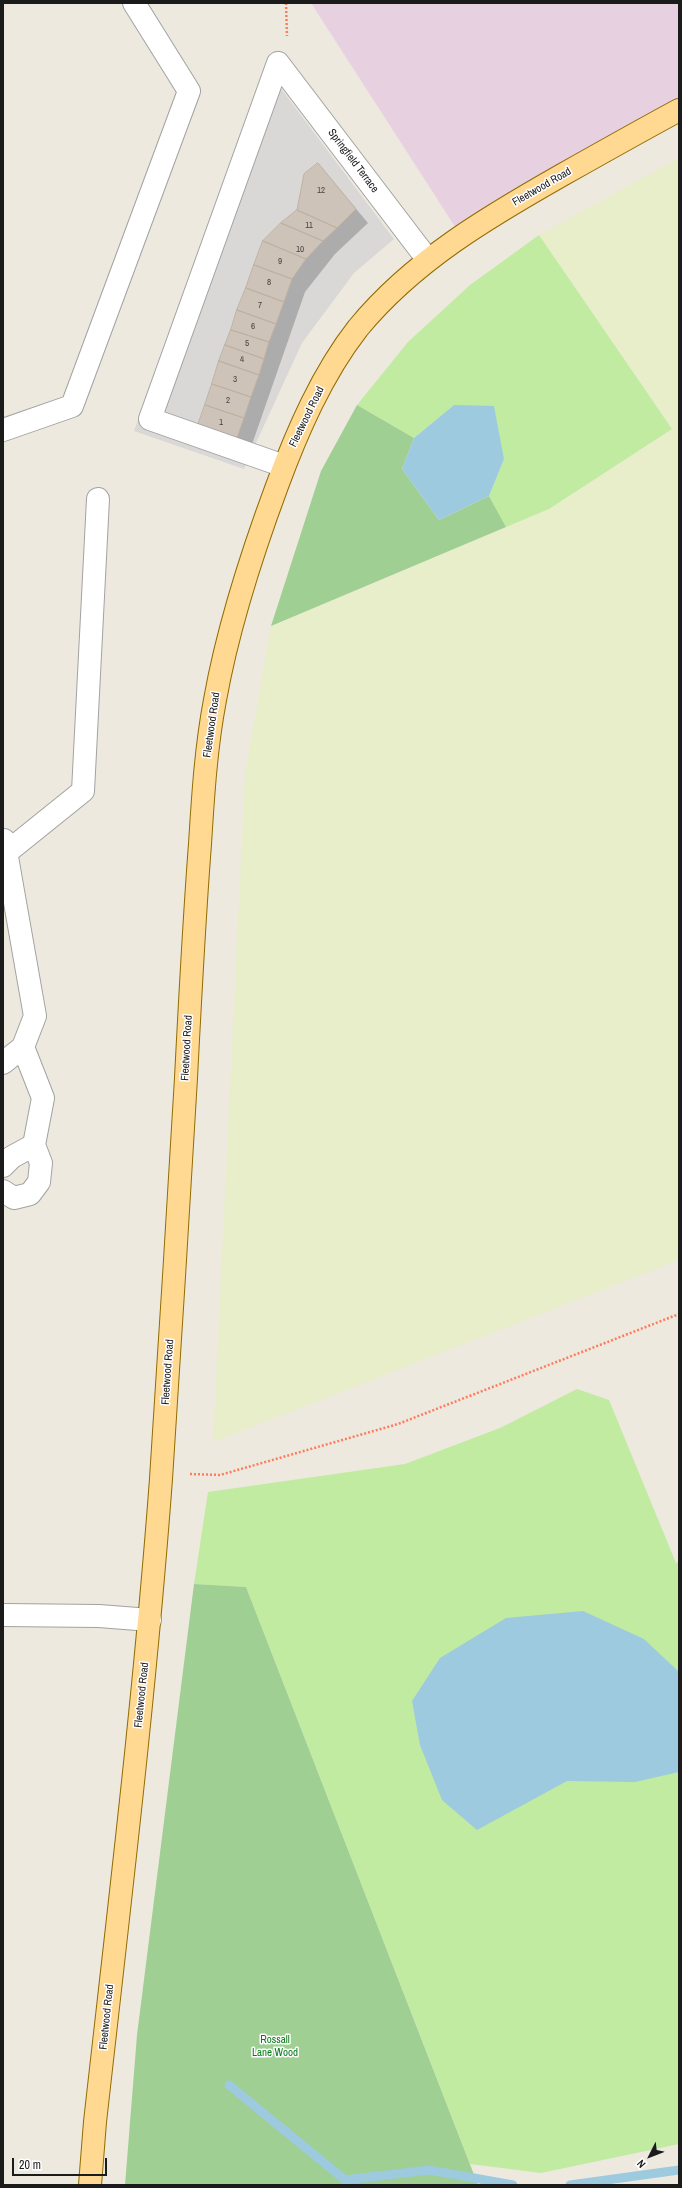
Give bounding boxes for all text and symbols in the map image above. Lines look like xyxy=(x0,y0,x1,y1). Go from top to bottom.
street label: Springfield Terrace xyxy=(325,127,381,195)
street label: Fleetwood Road xyxy=(510,165,574,209)
house number: 12 xyxy=(317,186,325,196)
house number: 11 xyxy=(305,221,313,231)
house number: 10 xyxy=(296,245,304,255)
house number: 9 xyxy=(278,257,282,267)
house number: 8 xyxy=(267,278,271,288)
house number: 7 xyxy=(258,301,262,311)
house number: 6 xyxy=(251,322,255,332)
house number: 5 xyxy=(245,339,249,349)
house number: 4 xyxy=(240,355,244,365)
house number: 3 xyxy=(233,375,237,385)
street label: Fleetwood Road xyxy=(287,385,327,449)
house number: 2 xyxy=(226,396,230,406)
house number: 1 xyxy=(219,418,223,428)
street label: Fleetwood Road xyxy=(201,692,223,758)
street label: Fleetwood Road xyxy=(179,1015,195,1081)
street label: Fleetwood Road xyxy=(159,1339,177,1405)
street label: Fleetwood Road xyxy=(132,1662,152,1728)
street label: Fleetwood Road xyxy=(97,1984,117,2050)
park label: Rossall Lane Wood xyxy=(252,2033,298,2059)
north arrow xyxy=(630,2136,670,2176)
scale bar xyxy=(14,2150,109,2176)
text: 20 m xyxy=(19,2157,41,2173)
text: N xyxy=(634,2157,648,2171)

